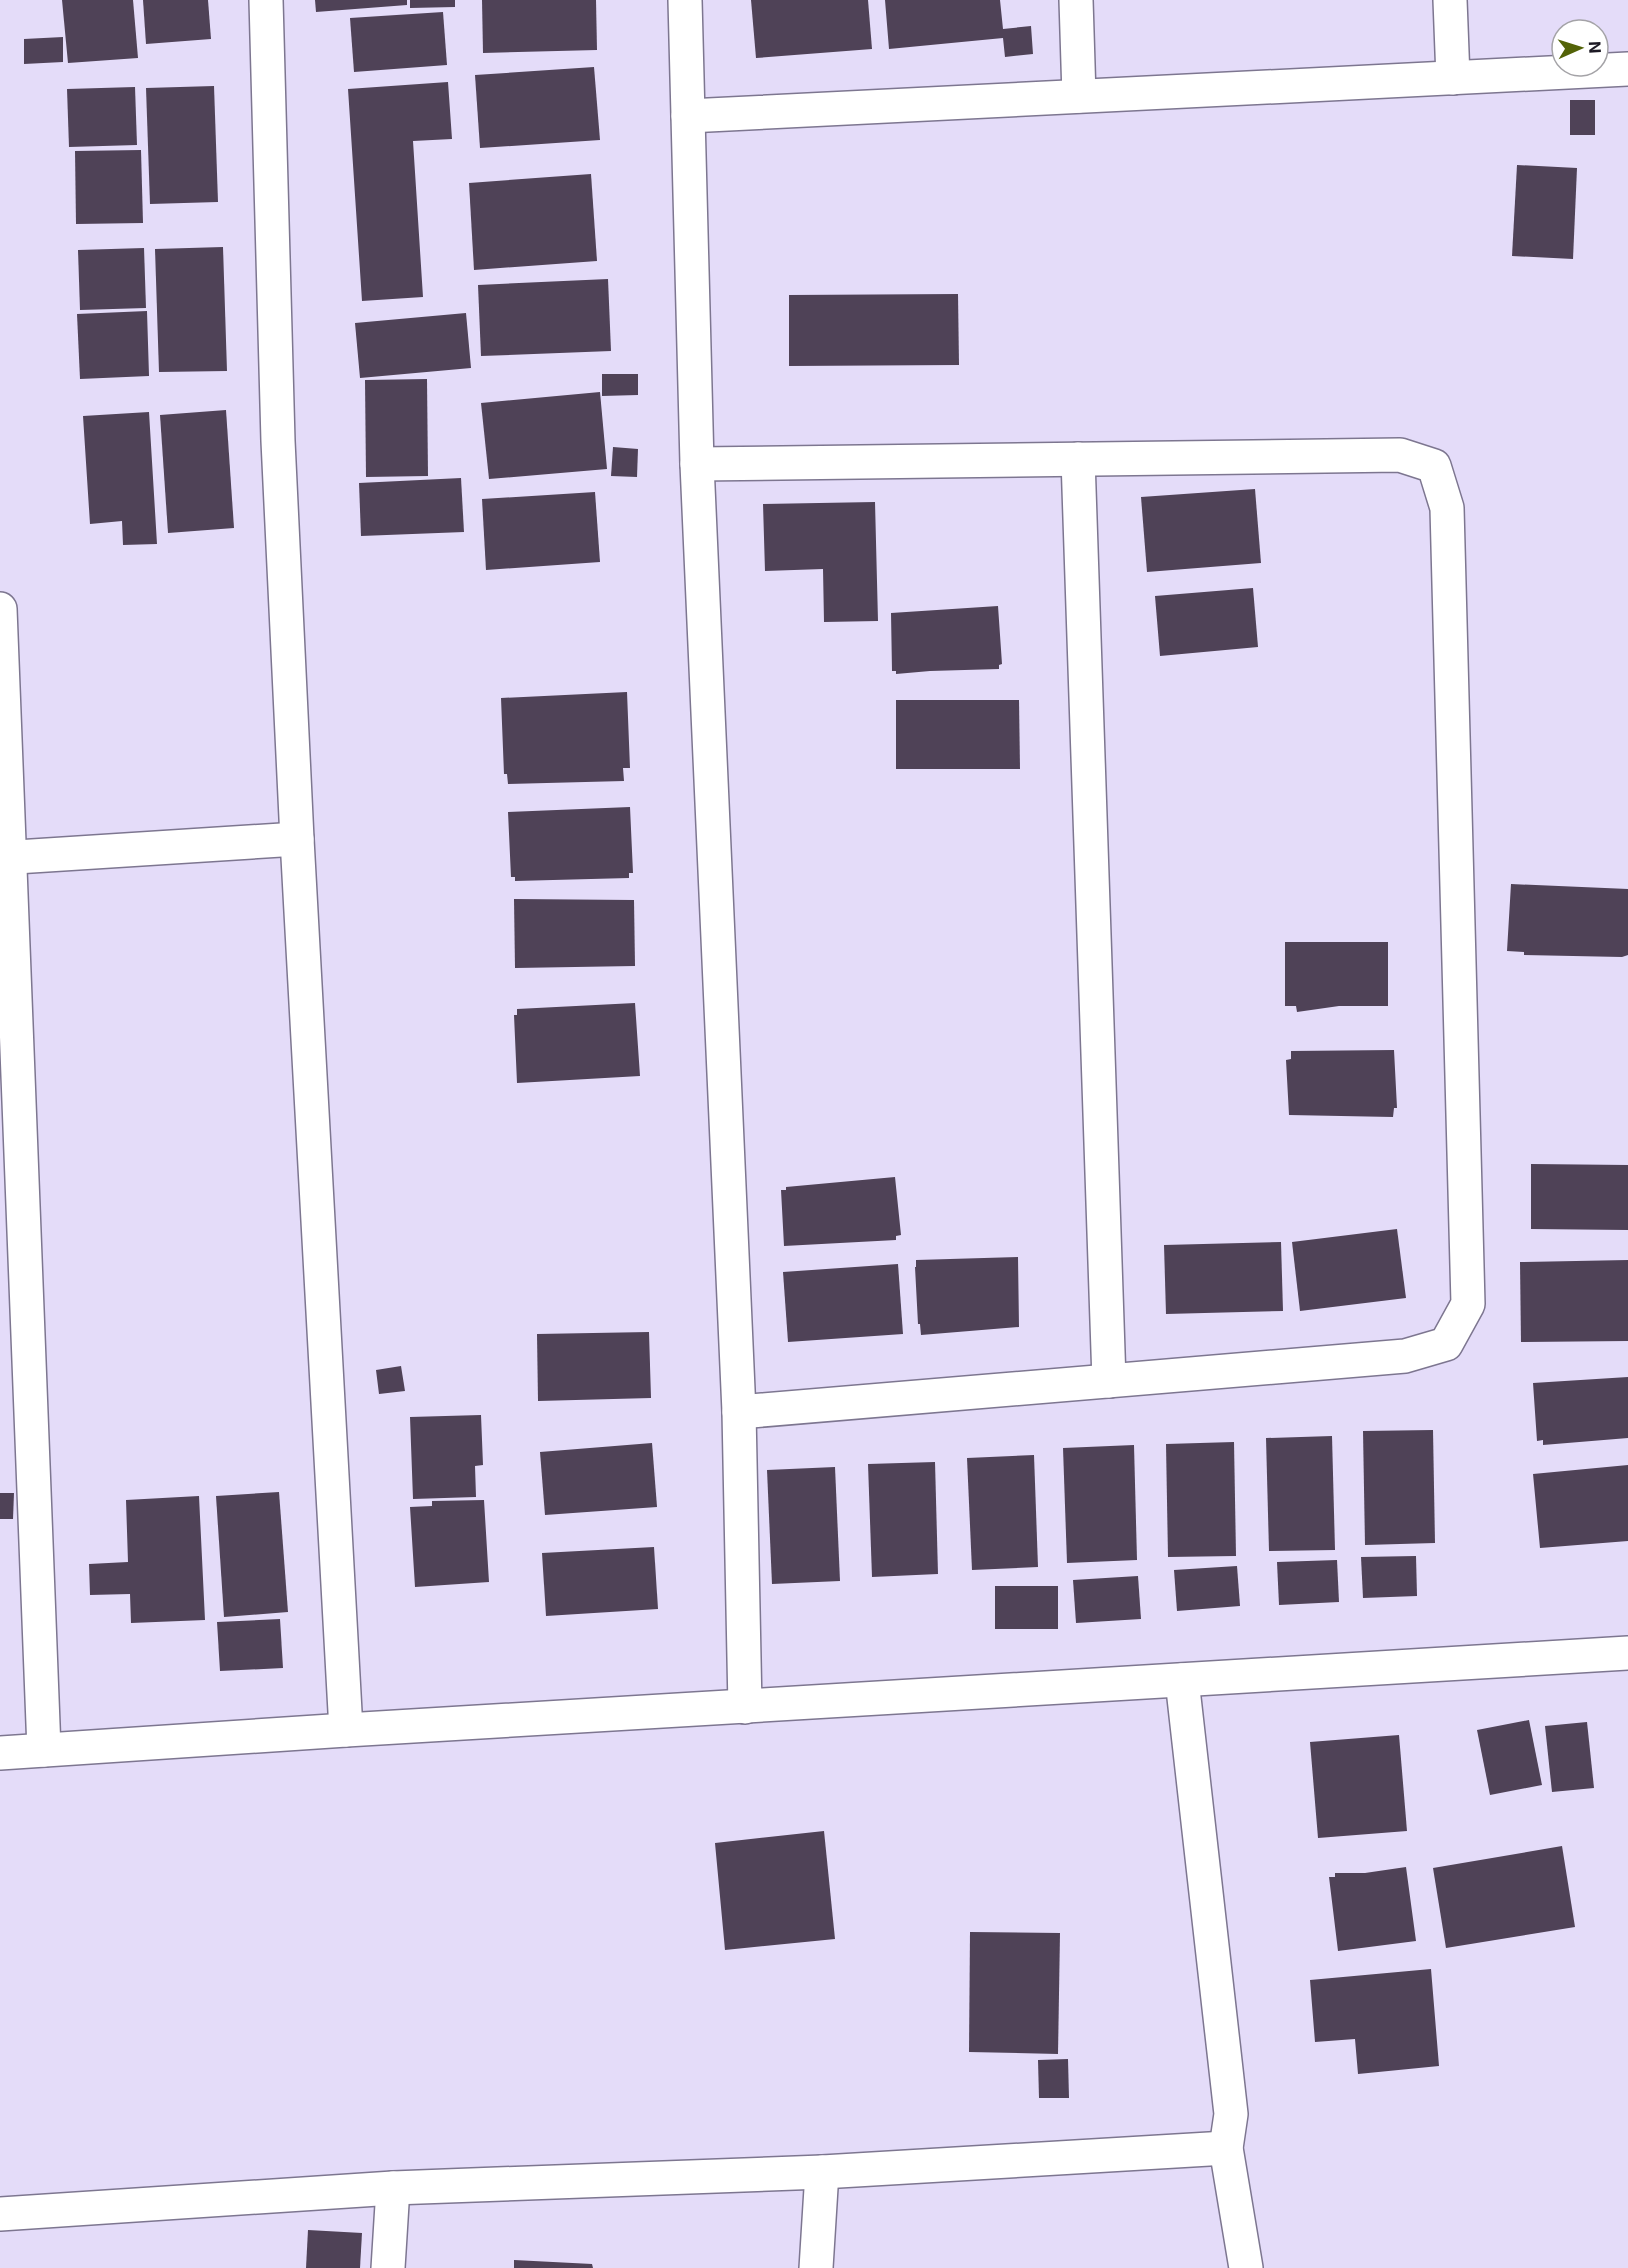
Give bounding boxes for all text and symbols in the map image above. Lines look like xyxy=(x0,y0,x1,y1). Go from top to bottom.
north arrow xyxy=(1550,18,1610,78)
text: N xyxy=(1585,41,1605,54)

